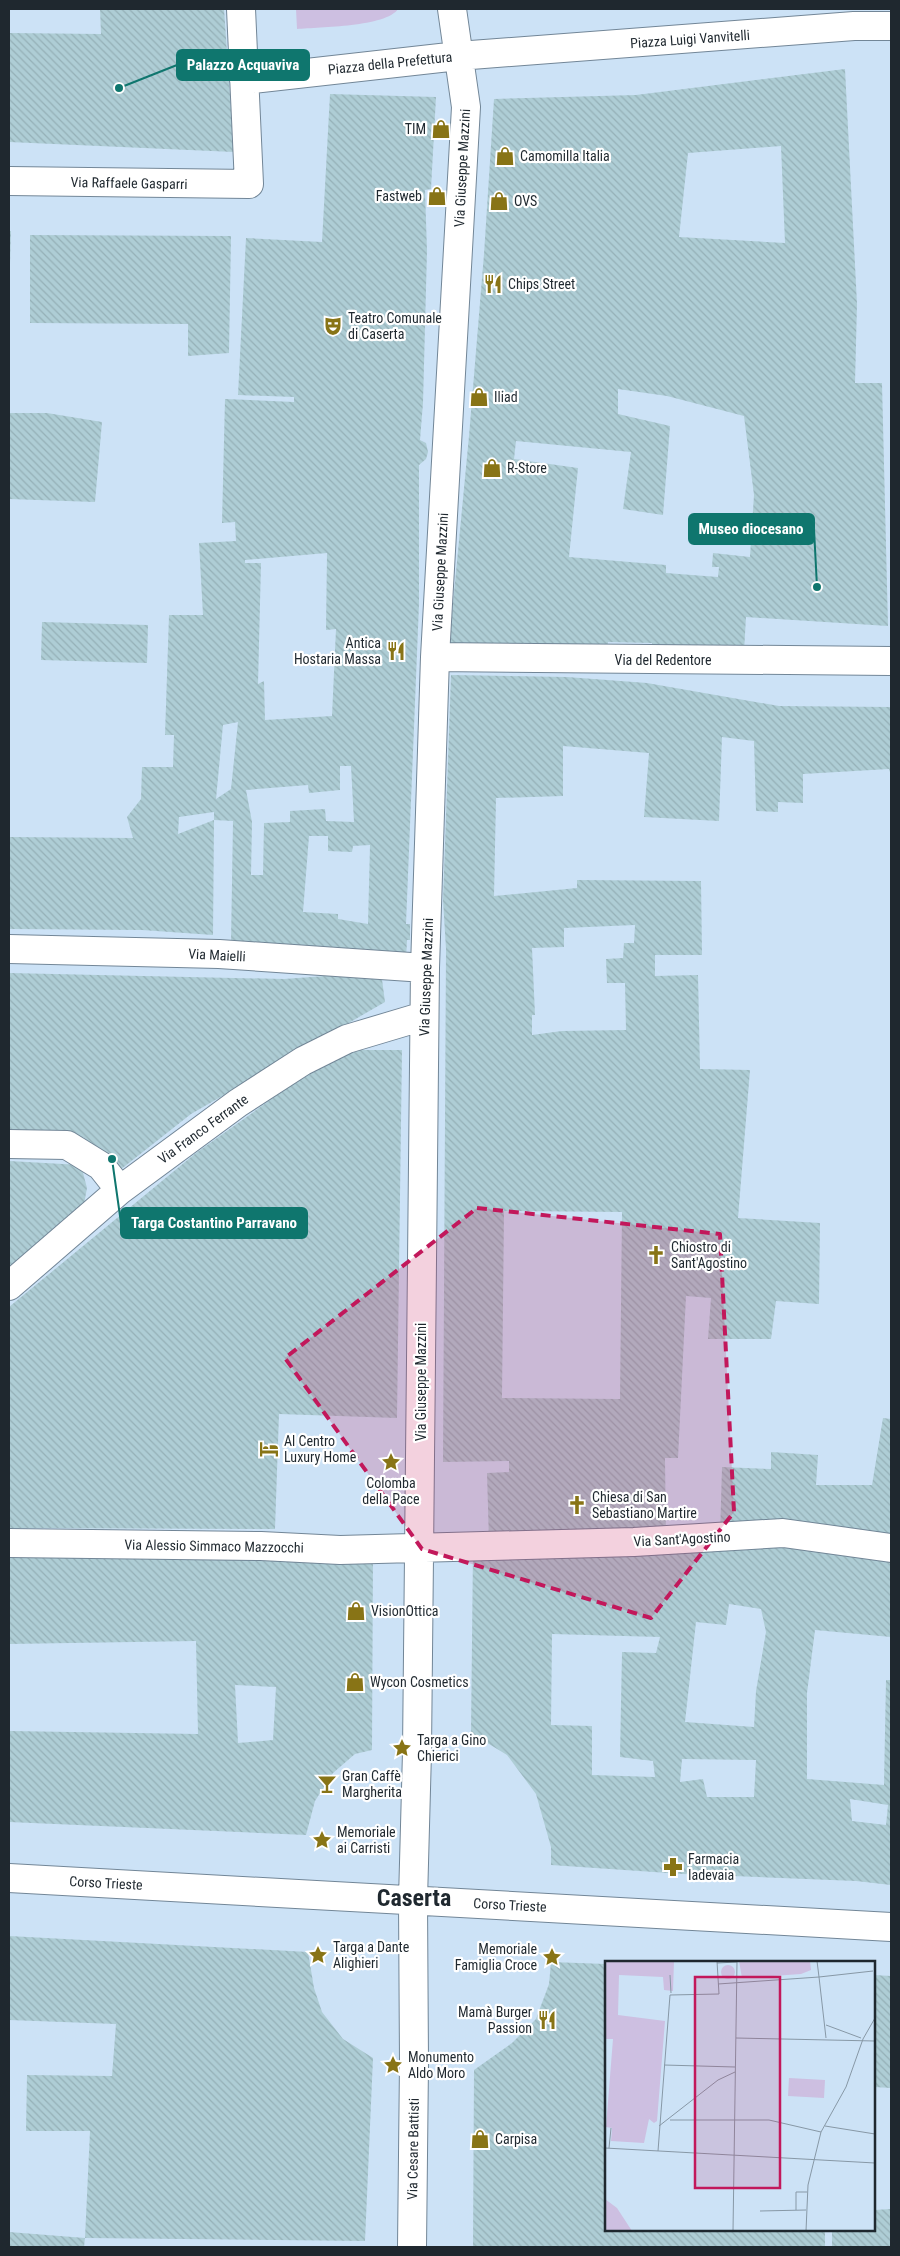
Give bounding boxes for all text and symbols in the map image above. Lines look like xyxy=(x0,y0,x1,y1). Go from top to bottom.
street label: Piazza Luigi Vanvitelli xyxy=(630,27,750,51)
street label: Piazza della Prefettura xyxy=(327,49,453,77)
callout: Palazzo Acquaviva xyxy=(177,50,309,80)
text: Palazzo Acquaviva xyxy=(187,56,299,74)
street label: Via Giuseppe Mazzini xyxy=(451,108,473,228)
shop icon: TIM xyxy=(430,118,452,140)
place label: TIM xyxy=(405,121,426,137)
shop icon: Camomilla Italia xyxy=(494,145,516,167)
place label: Camomilla Italia xyxy=(520,148,610,164)
street label: Via Raffaele Gasparri xyxy=(70,174,188,192)
shop icon: Fastweb xyxy=(426,185,448,207)
place label: Fastweb xyxy=(376,188,422,204)
shop icon: OVS xyxy=(488,190,510,212)
place label: OVS xyxy=(514,193,537,209)
restaurant icon: Chips Street xyxy=(482,273,504,295)
place label: Chips Street xyxy=(508,276,575,292)
place label: Teatro Comunale di Caserta xyxy=(348,310,442,342)
theatre icon: Teatro Comunale di Caserta xyxy=(322,315,344,337)
shop icon: Iliad xyxy=(468,386,490,408)
place label: Iliad xyxy=(494,389,518,405)
shop icon: R-Store xyxy=(481,457,503,479)
place label: R-Store xyxy=(507,460,547,476)
street label: Via Giuseppe Mazzini xyxy=(429,512,451,632)
callout: Museo diocesano xyxy=(689,514,814,544)
text: Museo diocesano xyxy=(698,520,804,538)
place label: Antica Hostaria Massa xyxy=(294,635,381,667)
restaurant icon: Antica Hostaria Massa xyxy=(385,640,407,662)
street label: Via del Redentore xyxy=(615,652,712,668)
street label: Via Giuseppe Mazzini xyxy=(416,917,436,1037)
street label: Via Maielli xyxy=(188,946,246,964)
street label: Via Franco Ferrante xyxy=(155,1091,251,1167)
callout: Targa Costantino Parravano xyxy=(121,1208,307,1238)
text: Targa Costantino Parravano xyxy=(131,1214,297,1232)
place label: Chiostro di Sant'Agostino xyxy=(671,1239,747,1271)
church icon: Chiostro di Sant'Agostino xyxy=(645,1244,667,1266)
street label: Via Giuseppe Mazzini xyxy=(413,1323,429,1441)
place label: Al Centro Luxury Home xyxy=(284,1433,357,1465)
hotel icon: Al Centro Luxury Home xyxy=(258,1438,280,1460)
place icon: Colomba della Pace xyxy=(380,1451,402,1473)
place label: Colomba della Pace xyxy=(362,1475,420,1507)
place label: Chiesa di San Sebastiano Martire xyxy=(592,1489,697,1521)
church icon: Chiesa di San Sebastiano Martire xyxy=(566,1494,588,1516)
street label: Via Sant'Agostino xyxy=(633,1528,731,1550)
street label: Via Alessio Simmaco Mazzocchi xyxy=(124,1536,304,1556)
shop icon: VisionOttica xyxy=(345,1600,367,1622)
place label: VisionOttica xyxy=(371,1603,439,1619)
shop icon: Wycon Cosmetics xyxy=(344,1671,366,1693)
place label: Wycon Cosmetics xyxy=(370,1674,469,1690)
place label: Targa a Gino Chierici xyxy=(417,1732,486,1764)
place icon: Targa a Gino Chierici xyxy=(391,1737,413,1759)
place label: Gran Caffè Margherita xyxy=(342,1768,402,1800)
bar icon: Gran Caffè Margherita xyxy=(316,1773,338,1795)
place label: Memoriale ai Carristi xyxy=(337,1824,396,1856)
place icon: Memoriale ai Carristi xyxy=(311,1829,333,1851)
place label: Farmacia Iadevaia xyxy=(688,1851,739,1883)
pharmacy icon: Farmacia Iadevaia xyxy=(662,1856,684,1878)
street label: Corso Trieste xyxy=(69,1873,144,1893)
district label: Caserta xyxy=(377,1884,451,1912)
street label: Corso Trieste xyxy=(473,1895,548,1915)
place label: Targa a Dante Alighieri xyxy=(333,1939,410,1971)
place label: Memoriale Famiglia Croce xyxy=(455,1941,537,1973)
place icon: Targa a Dante Alighieri xyxy=(307,1944,329,1966)
place icon: Memoriale Famiglia Croce xyxy=(541,1946,563,1968)
inset map xyxy=(605,1961,875,2231)
place label: Mamà Burger Passion xyxy=(458,2004,532,2036)
restaurant icon: Mamà Burger Passion xyxy=(536,2009,558,2031)
place label: Monumento Aldo Moro xyxy=(408,2049,474,2081)
place icon: Monumento Aldo Moro xyxy=(382,2054,404,2076)
street label: Via Cesare Battisti xyxy=(404,2098,422,2200)
shop icon: Carpisa xyxy=(469,2128,491,2150)
place label: Carpisa xyxy=(495,2131,537,2147)

